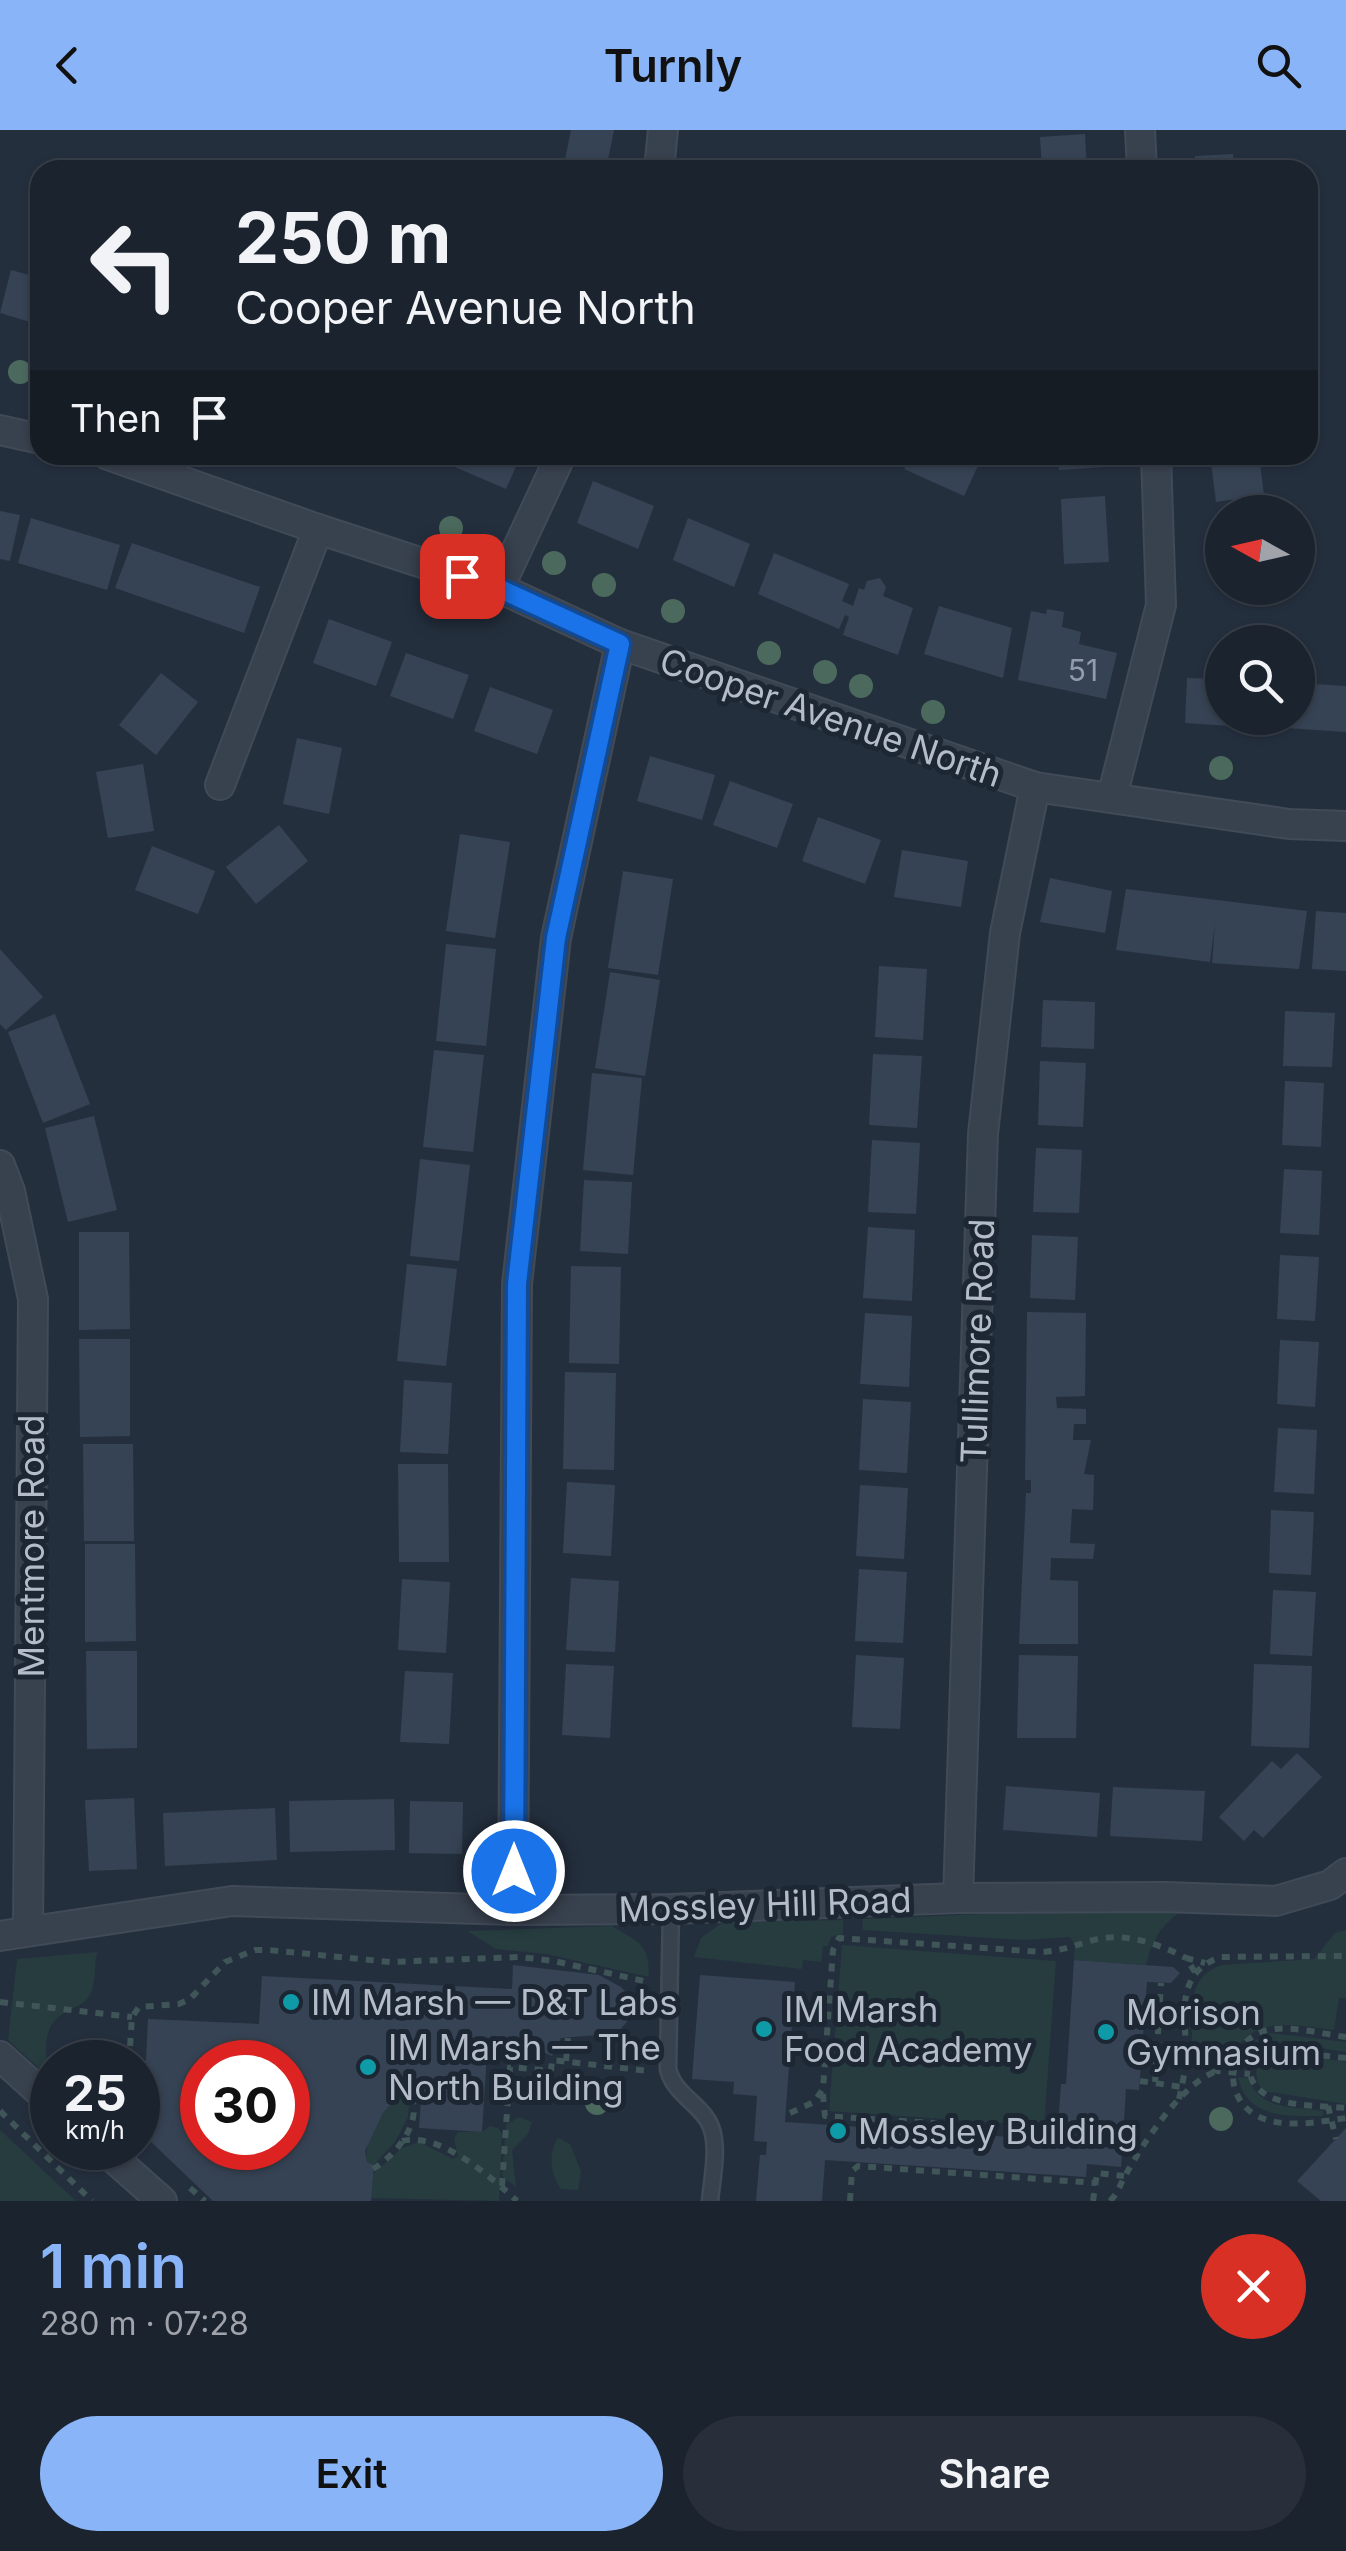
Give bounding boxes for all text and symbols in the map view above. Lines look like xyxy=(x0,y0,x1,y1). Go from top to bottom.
icon: back xyxy=(40,38,95,93)
text: Turnly xyxy=(604,38,742,93)
icon: search xyxy=(1251,38,1306,93)
text: 250 m xyxy=(235,195,452,280)
icon: left xyxy=(70,200,200,330)
text: Cooper Avenue North xyxy=(235,280,696,335)
icon: arrive xyxy=(182,390,237,445)
text: Then xyxy=(70,395,162,441)
north arrow xyxy=(1205,495,1315,605)
map controls xyxy=(1205,495,1315,735)
pin xyxy=(420,534,505,619)
icon: arrive xyxy=(435,549,490,604)
button: search xyxy=(1205,625,1315,735)
street label: Cooper Avenue North xyxy=(655,639,1007,795)
house number: 51 xyxy=(1068,652,1098,688)
street label: Tullimore Road xyxy=(952,1218,1002,1464)
street label: Mentmore Road xyxy=(10,1414,52,1678)
position arrow xyxy=(462,1819,566,1923)
street label: Mossley Hill Road xyxy=(618,1878,912,1930)
place label: IM Marsh — D&T Labs xyxy=(311,1981,678,2023)
place label: IM Marsh Food Academy xyxy=(784,1988,1032,2070)
marker: IM Marsh — D&T Labs xyxy=(280,1991,302,2013)
place label: Morison Gymnasium xyxy=(1126,1991,1321,2073)
marker: IM Marsh Food Academy xyxy=(753,2018,775,2040)
marker: Morison Gymnasium xyxy=(1095,2021,1117,2043)
place label: IM Marsh — The North Building xyxy=(388,2026,661,2108)
speed limit sign: 30 xyxy=(180,2040,310,2170)
marker: IM Marsh — The North Building xyxy=(357,2056,379,2078)
text: 25 xyxy=(63,2063,127,2123)
place label: Mossley Building xyxy=(858,2110,1138,2152)
text: km/h xyxy=(65,2115,125,2145)
marker: Mossley Building xyxy=(827,2120,849,2142)
text: 1 min xyxy=(40,2230,187,2302)
button: close xyxy=(1201,2234,1306,2339)
text: 280 m · 07:28 xyxy=(40,2304,249,2343)
button: Exit xyxy=(40,2416,663,2531)
button: Share xyxy=(683,2416,1306,2531)

